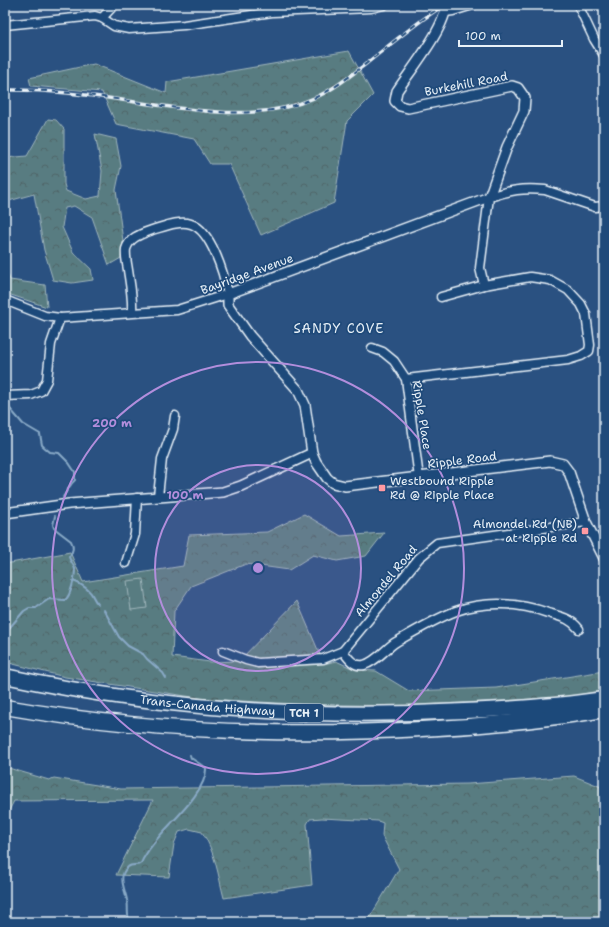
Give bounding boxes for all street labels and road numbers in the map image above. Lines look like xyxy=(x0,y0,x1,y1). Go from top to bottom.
street label: Burkehill Road xyxy=(423,68,509,100)
street label: Bayridge Avenue xyxy=(199,250,296,298)
street label: Ripple Place xyxy=(409,379,435,451)
street label: Ripple Road xyxy=(426,448,498,472)
street label: Almondel Road xyxy=(351,541,421,620)
street label: Trans-Canada Highway xyxy=(139,691,276,719)
road number: TCH 1 xyxy=(285,704,323,722)

